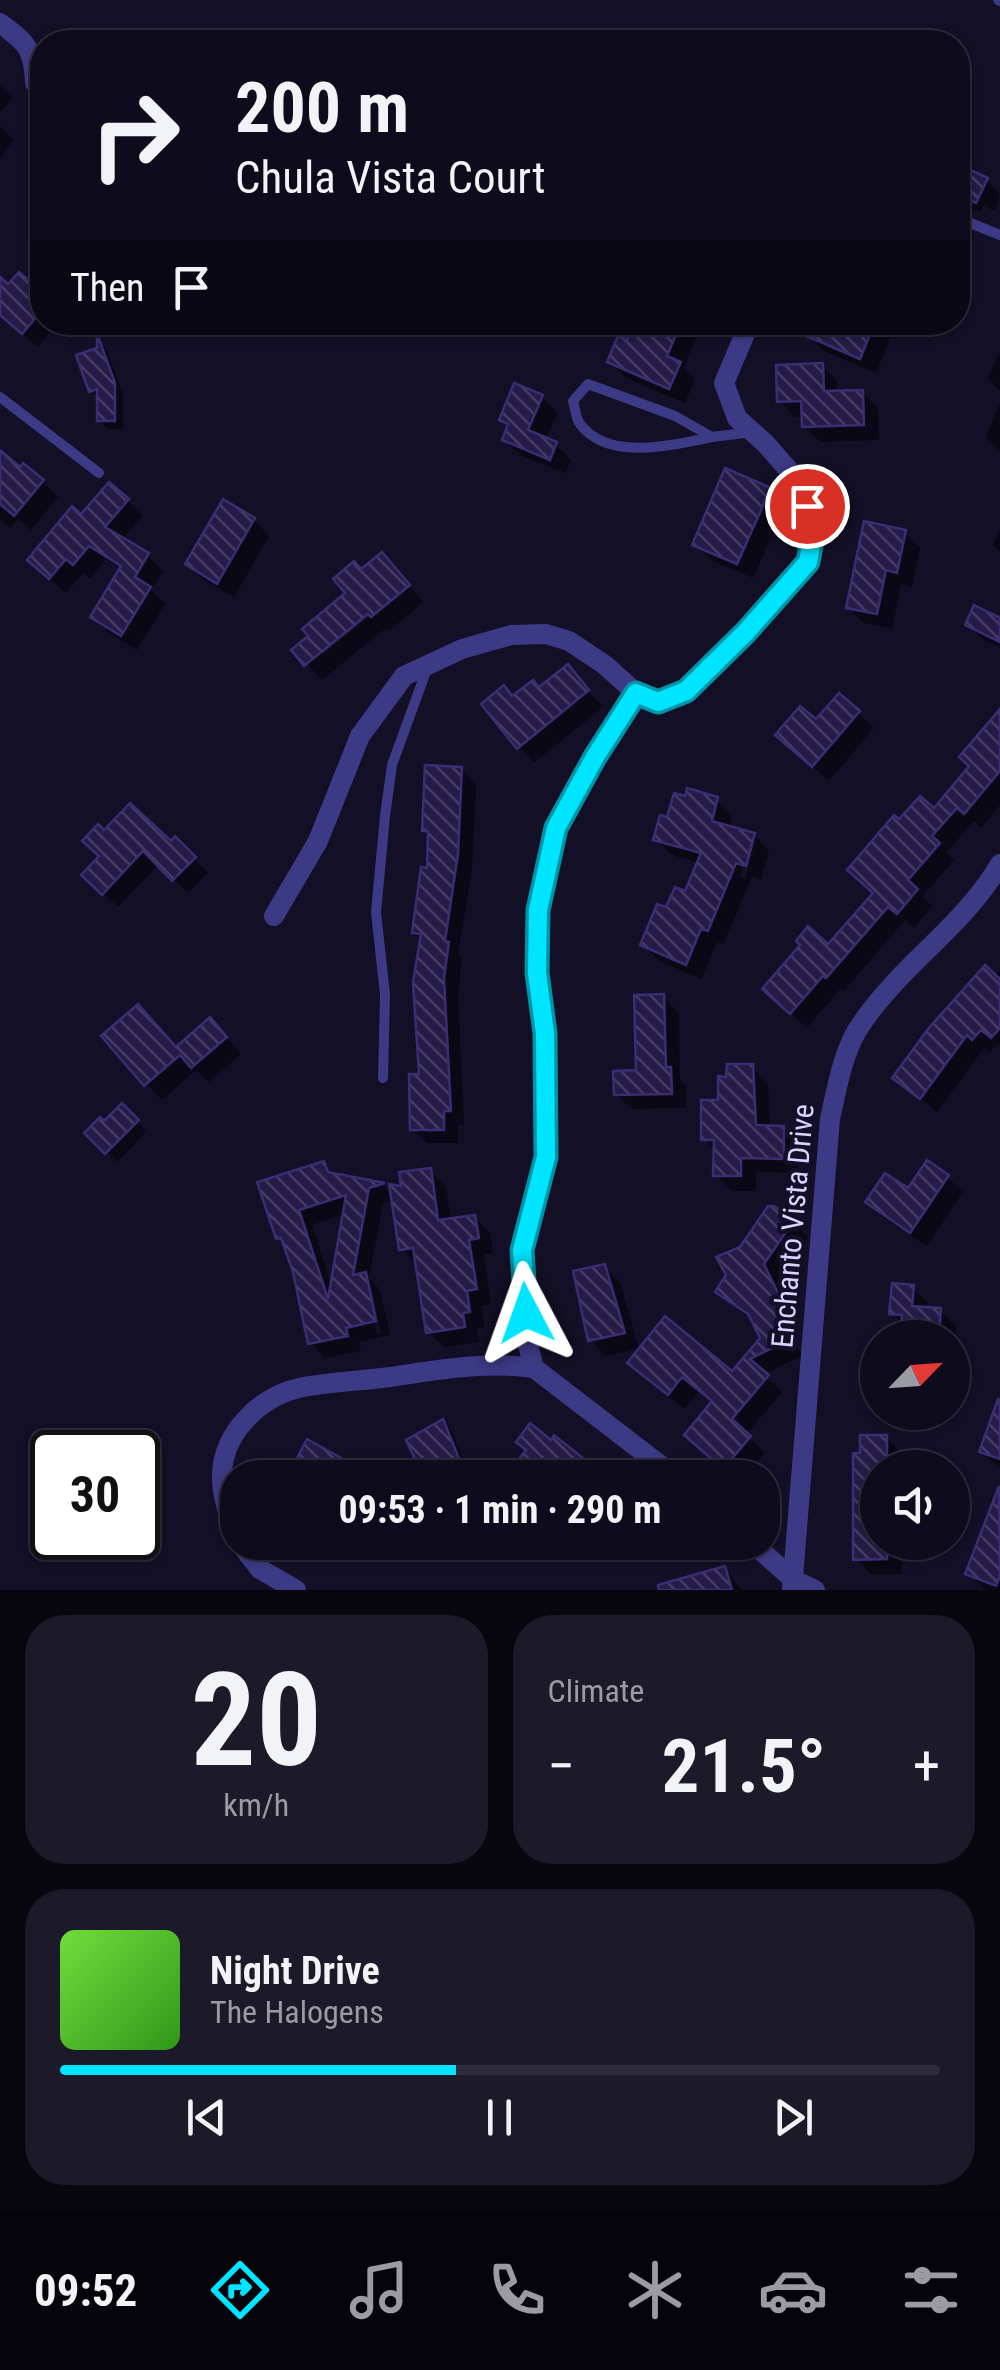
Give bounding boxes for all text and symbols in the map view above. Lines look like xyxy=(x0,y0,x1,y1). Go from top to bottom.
text: 200 m xyxy=(235,67,409,149)
icon: right xyxy=(70,70,200,200)
text: Chula Vista Court xyxy=(235,151,545,204)
icon: arrive xyxy=(164,260,219,315)
text: Then xyxy=(70,266,144,310)
pin xyxy=(765,464,850,549)
icon: arrive xyxy=(780,479,835,534)
street label: Enchanto Vista Drive xyxy=(764,1103,821,1349)
position arrow xyxy=(474,1261,578,1365)
north arrow xyxy=(860,1320,970,1430)
map controls xyxy=(860,1320,970,1560)
speed limit sign: 30 xyxy=(30,1430,160,1560)
button: sound xyxy=(860,1450,970,1560)
text: 09:53 · 1 min · 290 m xyxy=(339,1488,661,1532)
text: 20 xyxy=(191,1644,322,1797)
text: Climate xyxy=(548,1672,644,1710)
text: 21.5° xyxy=(662,1722,826,1810)
text: − xyxy=(548,1734,575,1798)
text: + xyxy=(913,1734,940,1798)
text: km/h xyxy=(223,1786,289,1824)
text: Night Drive xyxy=(210,1949,380,1993)
text: The Halogens xyxy=(210,1993,384,2031)
icon: previous xyxy=(179,2090,234,2145)
icon: pause xyxy=(472,2090,527,2145)
icon: next xyxy=(766,2090,821,2145)
icon: directions xyxy=(205,2255,275,2325)
icon: music xyxy=(344,2255,414,2325)
icon: phone xyxy=(482,2255,552,2325)
icon: climate xyxy=(620,2255,690,2325)
icon: car xyxy=(758,2255,828,2325)
icon: filters xyxy=(896,2255,966,2325)
text: 09:52 xyxy=(34,2264,137,2317)

